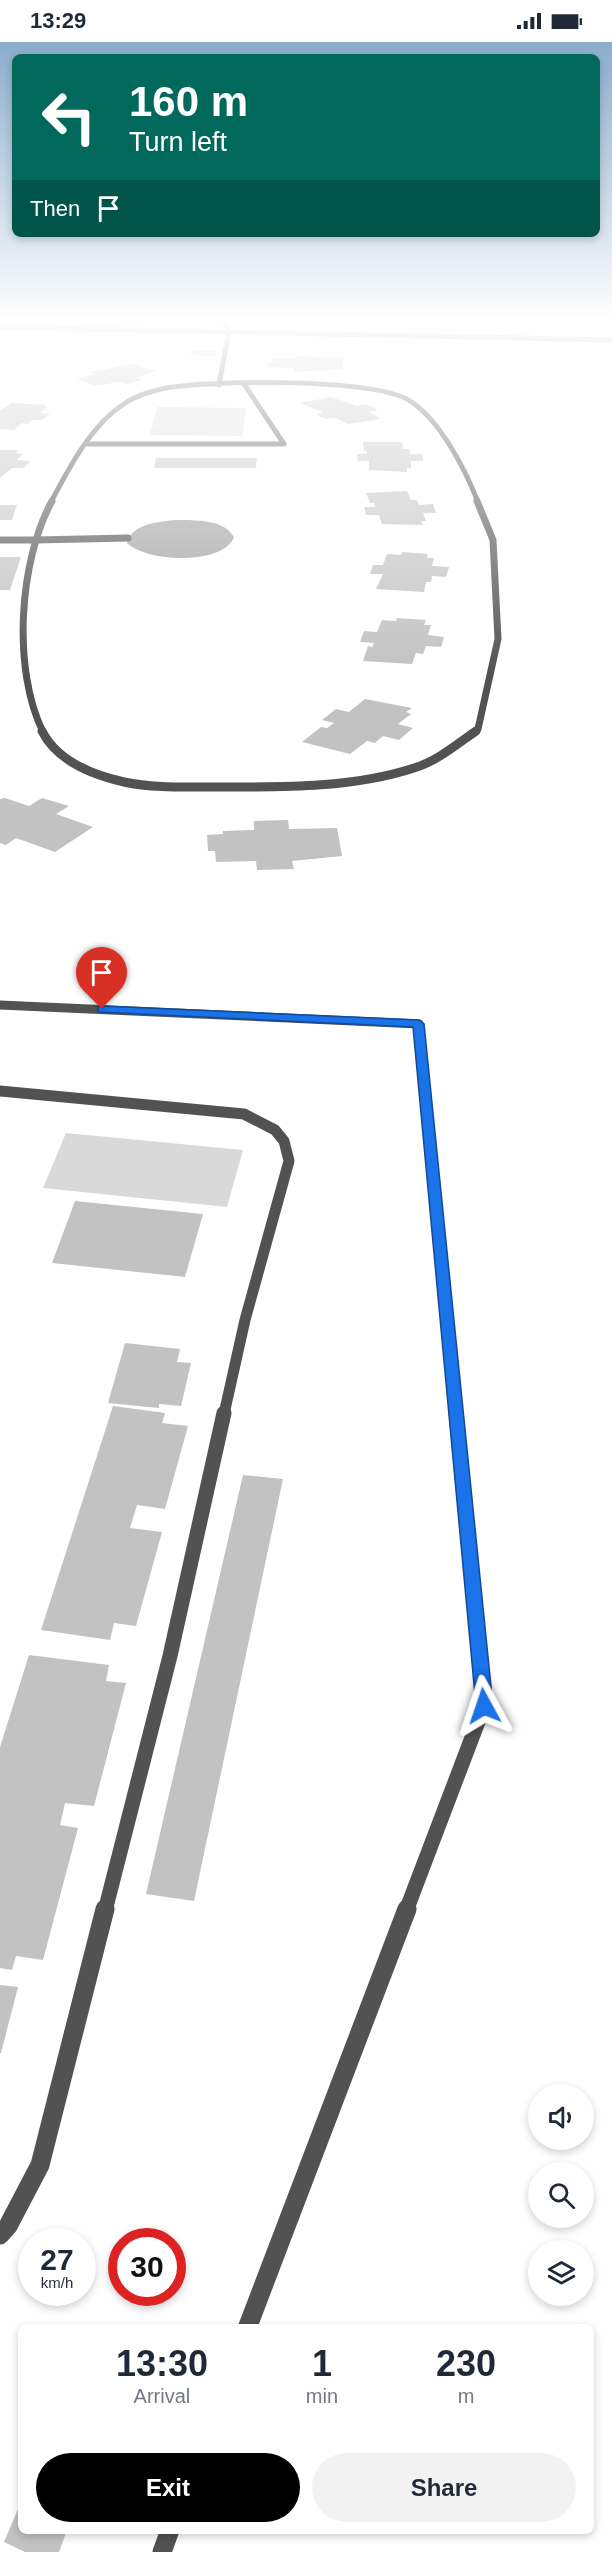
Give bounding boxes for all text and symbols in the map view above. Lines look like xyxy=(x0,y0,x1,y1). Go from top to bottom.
text: 13:29 xyxy=(30,8,86,33)
icon: left xyxy=(30,78,108,156)
text: 160 m xyxy=(129,78,248,125)
text: Turn left xyxy=(129,127,227,157)
icon: arrive xyxy=(92,192,125,225)
text: Then xyxy=(30,196,80,221)
pin xyxy=(76,947,127,1009)
icon: arrive xyxy=(85,956,118,989)
position arrow xyxy=(452,1674,516,1738)
map controls xyxy=(528,2084,594,2306)
button: sound xyxy=(528,2084,594,2150)
button: search xyxy=(528,2162,594,2228)
speed limit sign: 30 xyxy=(108,2228,186,2306)
button: layers xyxy=(528,2240,594,2306)
text: 27 xyxy=(40,2243,74,2276)
text: km/h xyxy=(41,2274,73,2291)
text: 13:30 xyxy=(116,2343,208,2384)
text: 1 xyxy=(312,2343,332,2384)
text: 230 xyxy=(436,2343,496,2384)
text: Arrival xyxy=(134,2385,190,2407)
text: min xyxy=(306,2385,338,2407)
text: m xyxy=(458,2385,474,2407)
button: Exit xyxy=(36,2453,300,2522)
button: Share xyxy=(312,2453,576,2522)

